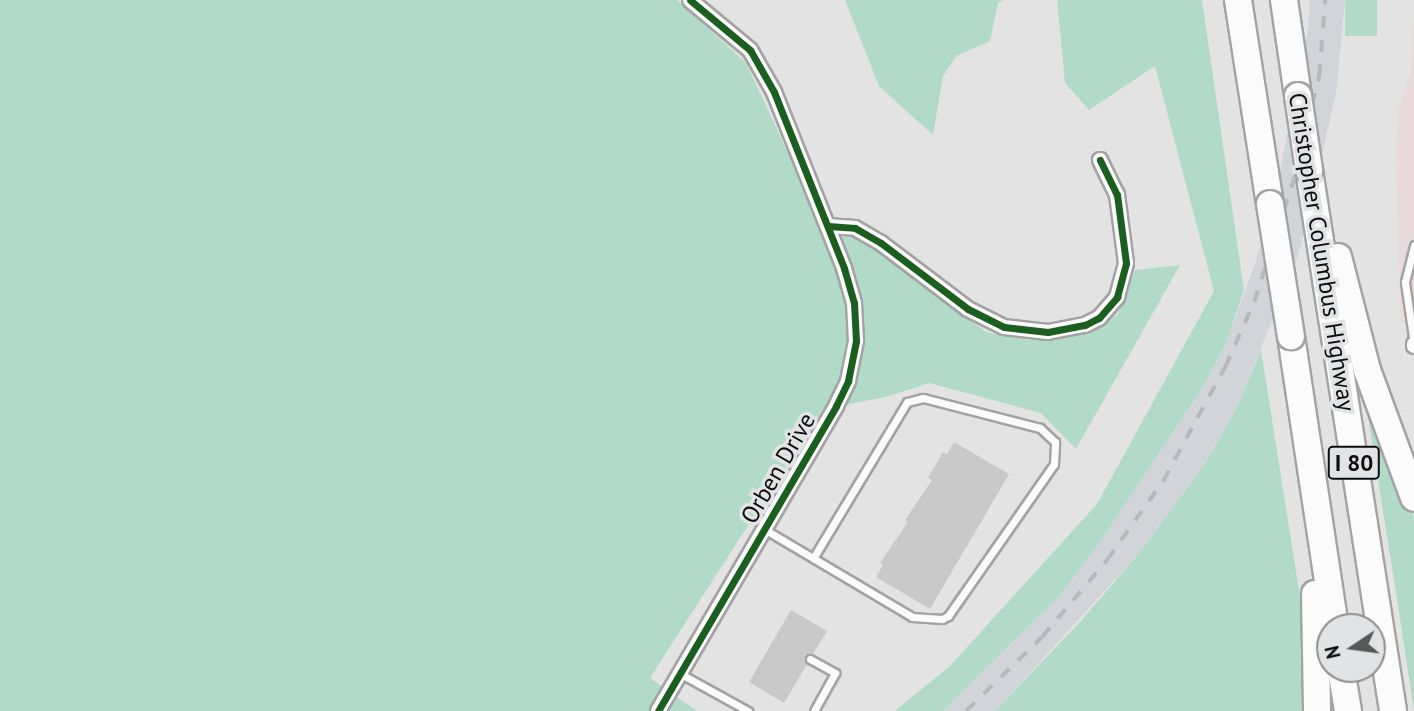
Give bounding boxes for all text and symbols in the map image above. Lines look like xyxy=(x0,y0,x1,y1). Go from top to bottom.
street label: Christopher Columbus Highway xyxy=(1283,91,1361,413)
street label: Orben Drive xyxy=(735,408,821,528)
road number: I 80 xyxy=(1328,444,1380,482)
north arrow xyxy=(1316,613,1386,683)
text: N xyxy=(1319,644,1346,661)

